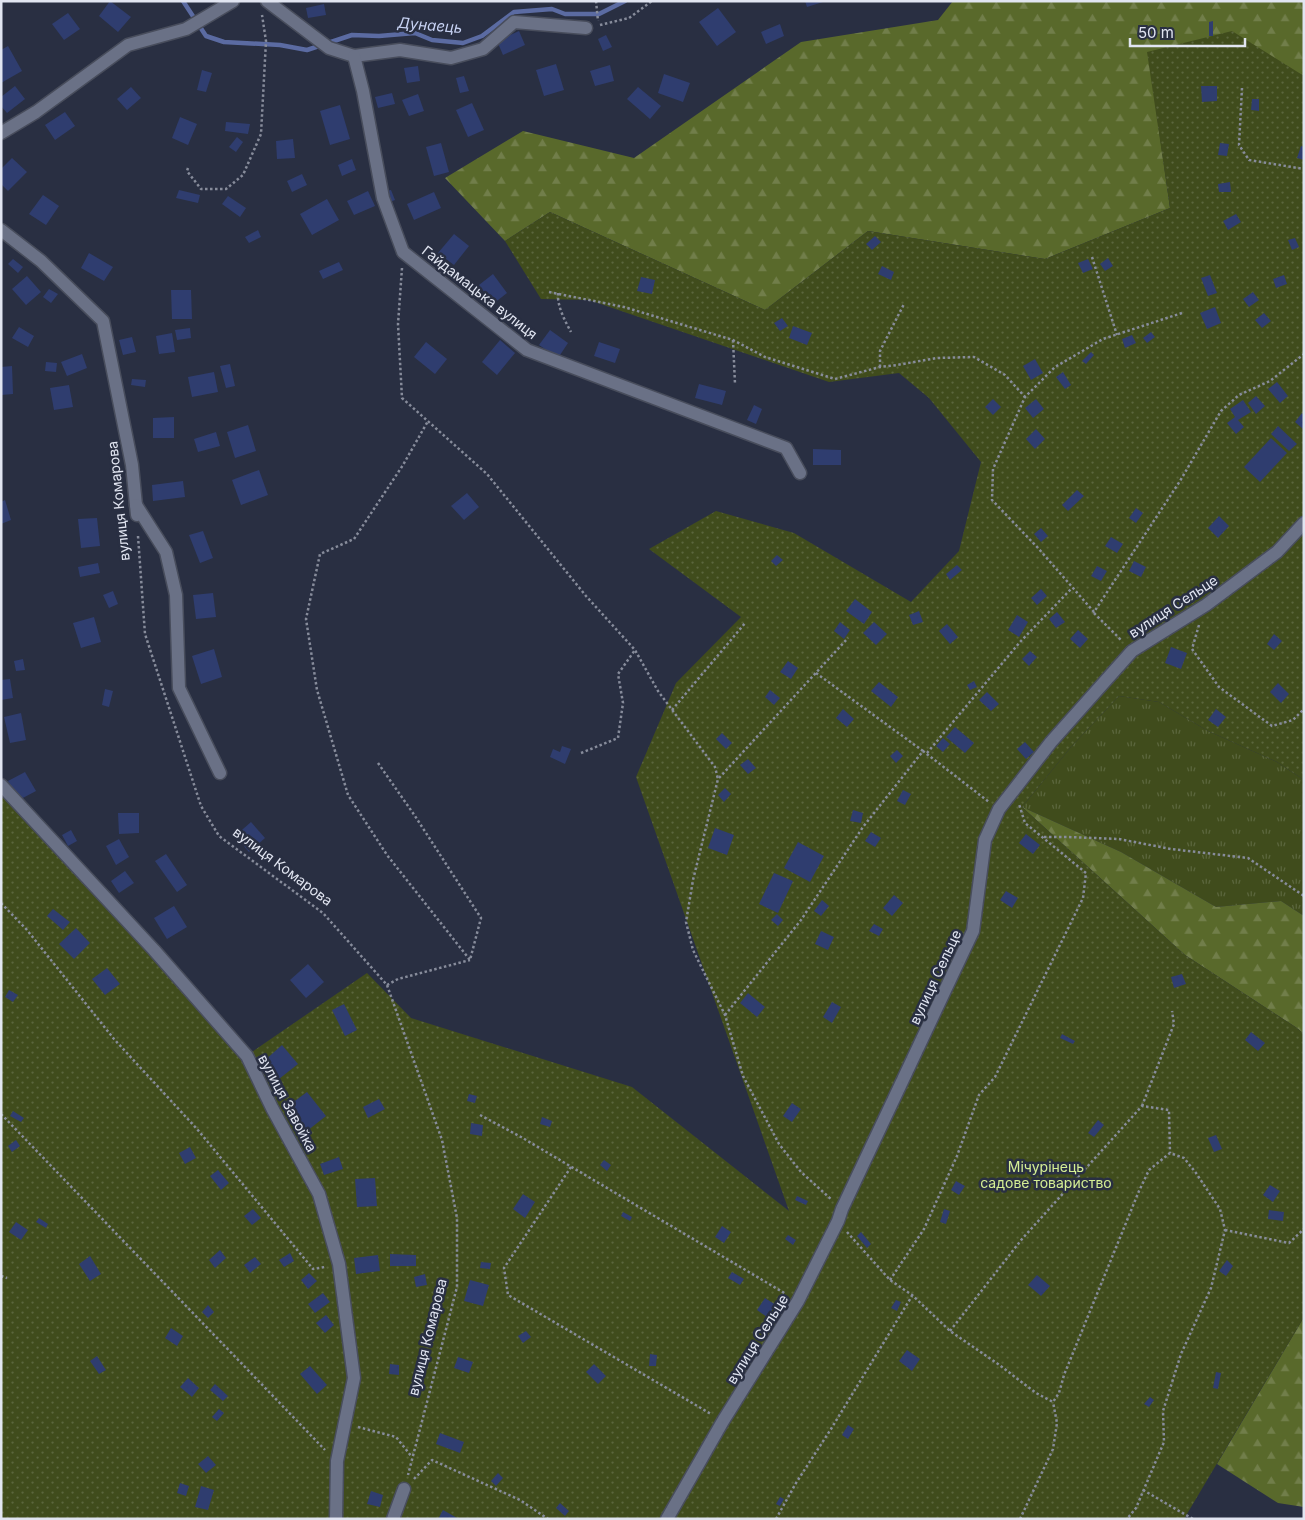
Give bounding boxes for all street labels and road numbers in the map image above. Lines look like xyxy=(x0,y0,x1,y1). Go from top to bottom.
street label: Гайдамацька вулиця xyxy=(419,242,541,342)
street label: вулиця Комарова xyxy=(103,440,133,562)
street label: вулиця Сельце xyxy=(1125,571,1221,641)
street label: вулиця Комарова xyxy=(230,823,336,909)
street label: вулиця Сельце xyxy=(906,927,964,1027)
street label: вулиця Завойка xyxy=(255,1051,321,1155)
street label: вулиця Комарова xyxy=(404,1277,450,1397)
street label: вулиця Сельце xyxy=(723,1291,791,1387)

